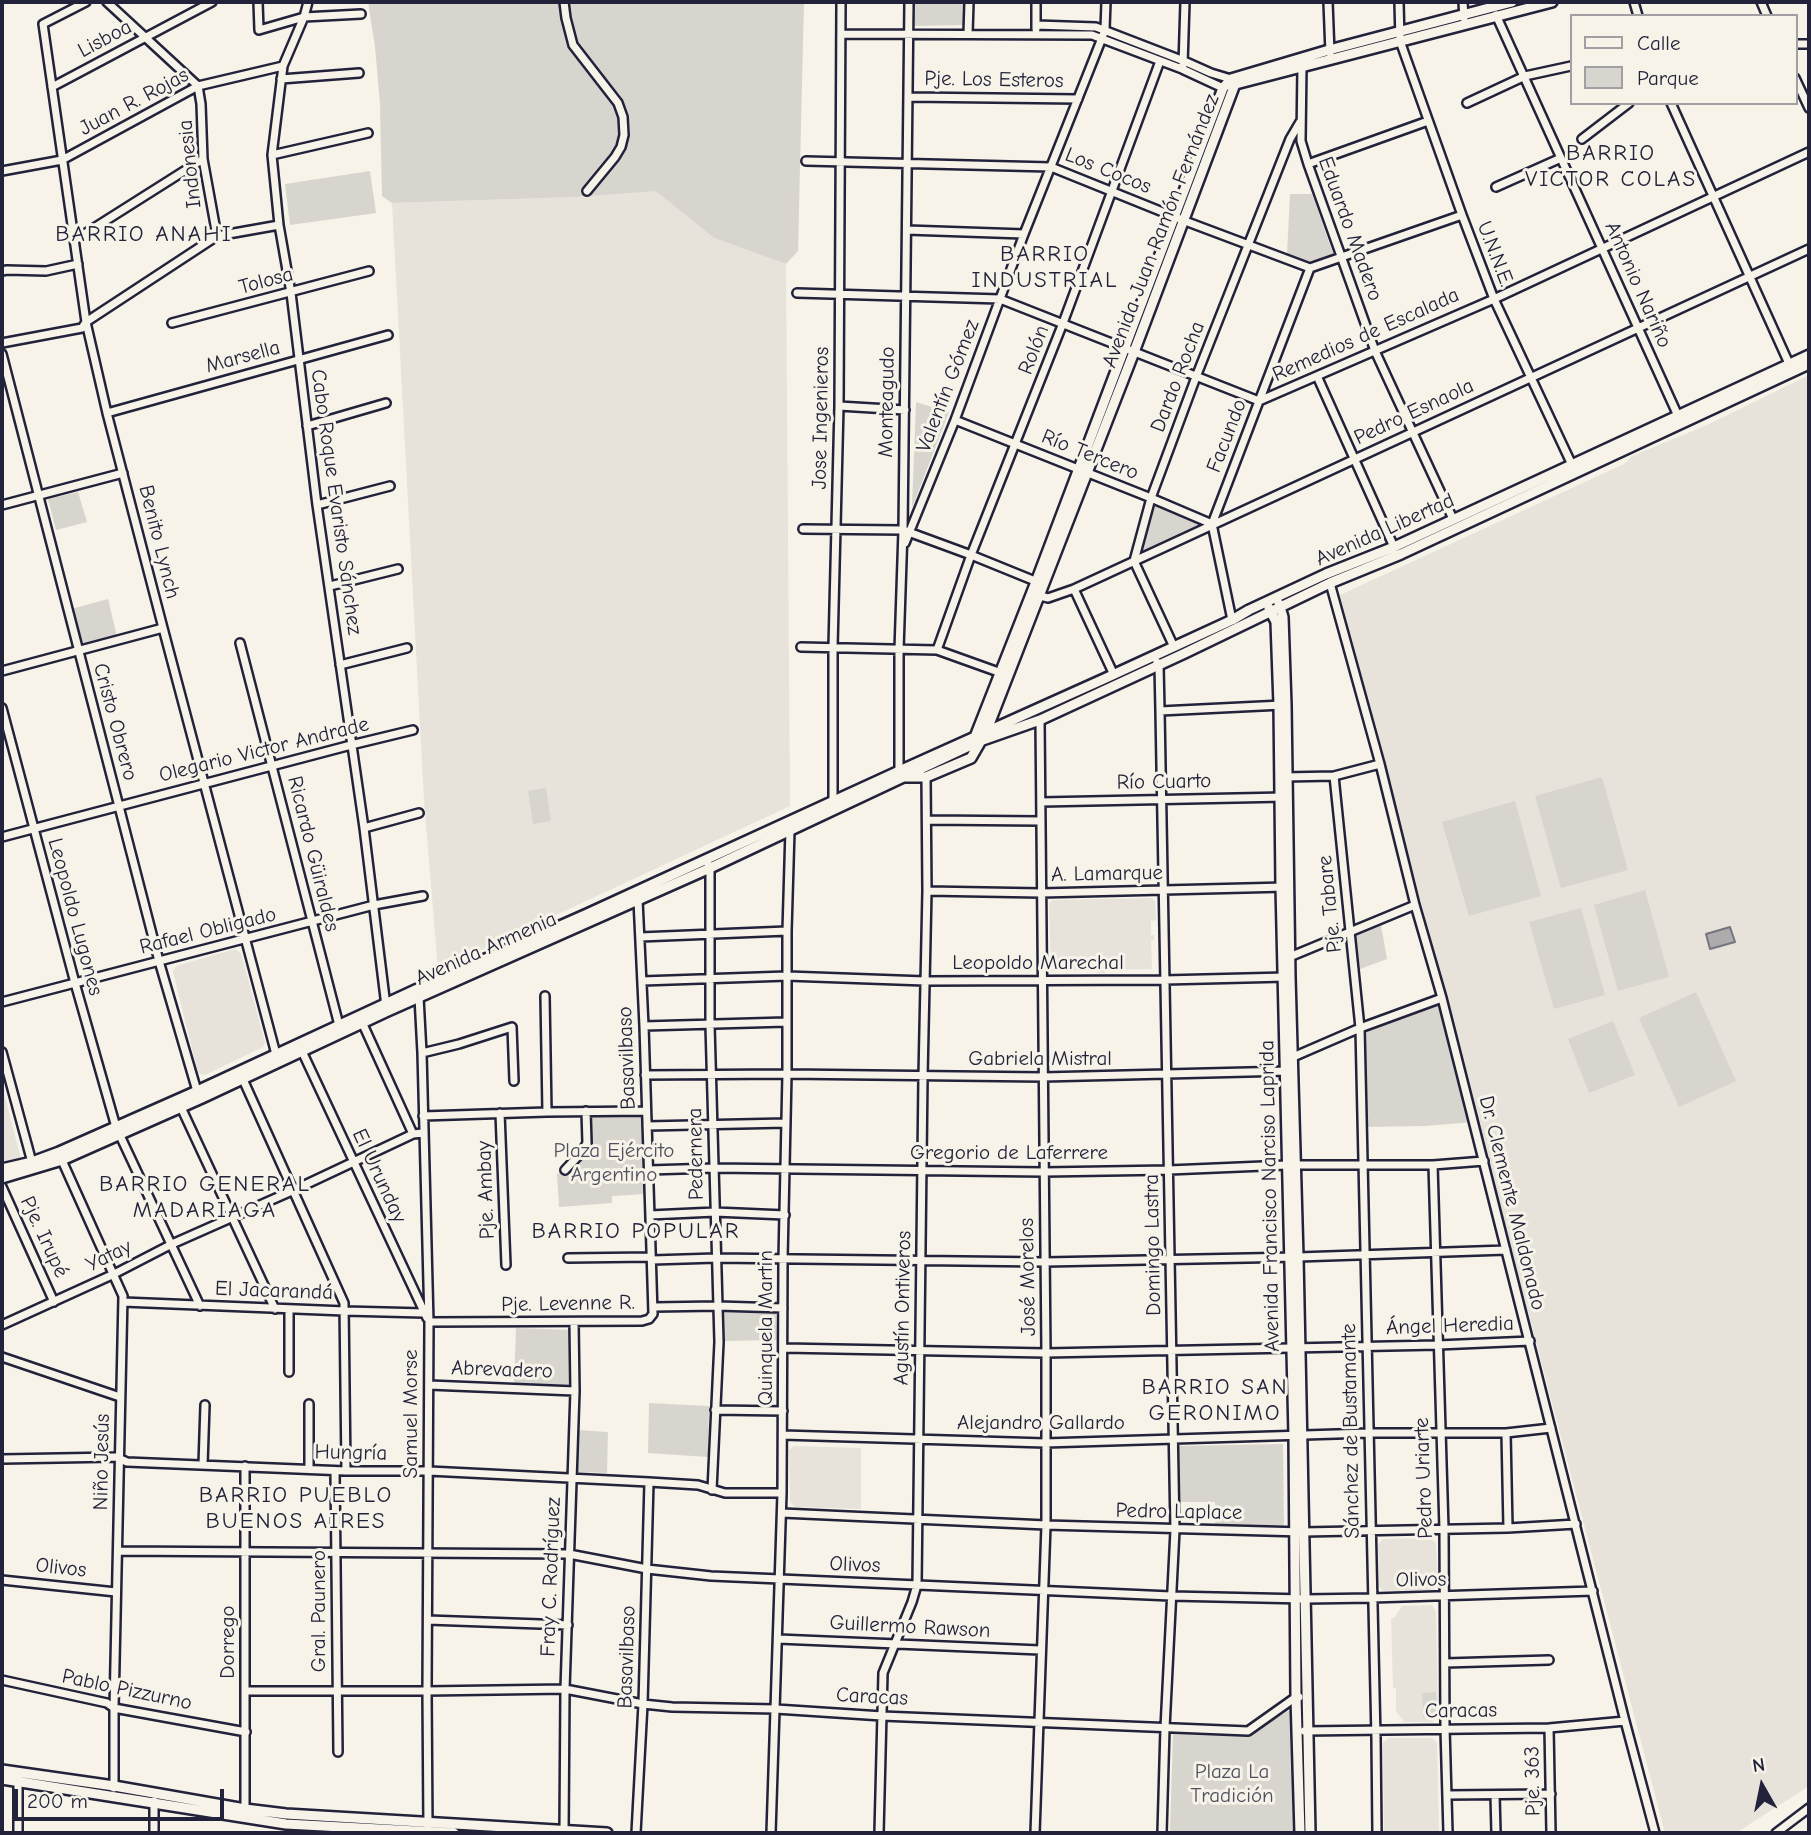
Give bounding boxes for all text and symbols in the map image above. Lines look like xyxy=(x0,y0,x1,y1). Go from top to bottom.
street label: Lisboa xyxy=(74,14,136,64)
legend xyxy=(1570,14,1797,105)
text: Calle xyxy=(1637,31,1680,55)
street label: Juan R. Rojas xyxy=(75,63,193,141)
street label: Pje. Los Esteros xyxy=(924,66,1064,94)
text: Parque xyxy=(1637,66,1699,90)
street label: Avenida Juan Ramón Fernández xyxy=(1097,91,1225,371)
street label: Indonesia xyxy=(173,119,207,209)
district label: BARRIO VICTOR COLAS xyxy=(1526,139,1696,193)
street label: Los Cocos xyxy=(1061,142,1155,200)
street label: Eduardo Madero xyxy=(1312,154,1388,304)
street label: U.N.N.E. xyxy=(1471,218,1519,290)
street label: Antonio Nariño xyxy=(1599,218,1677,352)
district label: BARRIO ANAHI xyxy=(57,220,231,248)
district label: BARRIO INDUSTRIAL xyxy=(973,240,1117,294)
street label: Tolosa xyxy=(236,262,296,300)
street label: Remedios de Escalada xyxy=(1269,282,1463,388)
street label: Valentín Gómez xyxy=(911,316,985,456)
street label: Dardo Rocha xyxy=(1145,318,1211,436)
street label: Rolón xyxy=(1013,322,1055,378)
street label: Marsella xyxy=(203,335,283,379)
street label: Jose Ingenieros xyxy=(807,346,835,490)
street label: Monteagudo xyxy=(873,346,901,458)
street label: Cabo Roque Evaristo Sánchez xyxy=(305,368,367,636)
street label: Pedro Esnaola xyxy=(1350,373,1478,451)
street label: Facundo xyxy=(1202,396,1252,476)
street label: Río Tercero xyxy=(1038,424,1142,486)
street label: Benito Lynch xyxy=(133,483,185,601)
street label: Avenida Libertad xyxy=(1312,488,1458,572)
street label: Cristo Obrero xyxy=(87,661,143,783)
street label: Olegario Victor Andrade xyxy=(157,712,371,788)
street label: Río Cuarto xyxy=(1116,769,1212,795)
street label: Ricardo Güiraldes xyxy=(281,774,345,934)
street label: Leopoldo Lugones xyxy=(42,836,108,998)
street label: Pje. Tabare xyxy=(1312,854,1348,954)
street label: A. Lamarque xyxy=(1051,860,1163,888)
street label: Rafael Obligado xyxy=(137,902,279,960)
street label: Avenida Armenia xyxy=(411,907,561,991)
street label: Leopoldo Marechal xyxy=(952,950,1124,976)
street label: Basavilbaso xyxy=(613,1006,641,1110)
street label: Avenida Francisco Narciso Laprida xyxy=(1255,1040,1285,1352)
street label: Gabriela Mistral xyxy=(968,1046,1112,1072)
street label: Dr. Clemente Maldonado xyxy=(1473,1093,1551,1313)
street label: Pedernera xyxy=(683,1108,709,1200)
street label: El Urunday xyxy=(346,1125,412,1227)
park label: Plaza Ejército Argentino xyxy=(554,1138,674,1188)
street label: Pje. Ambay xyxy=(472,1140,500,1240)
street label: Gregorio de Laferrere xyxy=(910,1140,1108,1166)
district label: BARRIO GENERAL MADARIAGA xyxy=(101,1170,309,1224)
street label: Domingo Lastra xyxy=(1139,1174,1167,1316)
street label: Pje. Irupé xyxy=(14,1193,74,1281)
district label: BARRIO POPULAR xyxy=(533,1217,739,1245)
street label: José Morelos xyxy=(1014,1218,1042,1336)
street label: Agustín Ontiveros xyxy=(889,1230,917,1386)
street label: Yatay xyxy=(82,1234,136,1278)
street label: Quinquela Martin xyxy=(753,1250,779,1406)
street label: El Jacarandá xyxy=(215,1276,333,1306)
street label: Pje. Levenne R. xyxy=(501,1290,635,1318)
street label: Ángel Heredia xyxy=(1386,1311,1514,1341)
street label: Sánchez de Bustamante xyxy=(1337,1323,1365,1539)
street label: Samuel Morse xyxy=(398,1350,424,1478)
street label: Abrevadero xyxy=(451,1356,553,1384)
district label: BARRIO SAN GERONIMO xyxy=(1143,1373,1287,1427)
street label: Alejandro Gallardo xyxy=(957,1410,1125,1436)
street label: Niño Jesús xyxy=(89,1413,115,1511)
street label: Pedro Uriarte xyxy=(1409,1417,1439,1539)
street label: Hungría xyxy=(314,1440,388,1466)
district label: BARRIO PUEBLO BUENOS AIRES xyxy=(200,1481,392,1535)
street label: Fray C. Rodríguez xyxy=(536,1497,566,1657)
street label: Pedro Laplace xyxy=(1115,1498,1243,1526)
street label: Gral. Paunero xyxy=(306,1550,332,1672)
street label: Olivos xyxy=(829,1552,881,1578)
street label: Olivos xyxy=(34,1553,88,1583)
street label: Olivos xyxy=(1395,1567,1447,1593)
street label: Dorrego xyxy=(215,1605,241,1679)
street label: Basavilbaso xyxy=(613,1605,641,1709)
street label: Guillermo Rawson xyxy=(829,1610,991,1644)
street label: Pablo Pizzurno xyxy=(60,1664,194,1716)
street label: Caracas xyxy=(835,1683,909,1711)
street label: Caracas xyxy=(1425,1698,1497,1724)
street label: Pje. 363 xyxy=(1520,1746,1546,1816)
north arrow xyxy=(1727,1751,1797,1821)
text: N xyxy=(1751,1753,1767,1777)
park label: Plaza La Tradición xyxy=(1190,1759,1274,1809)
scale bar xyxy=(18,1776,228,1820)
text: 200 m xyxy=(27,1789,88,1813)

